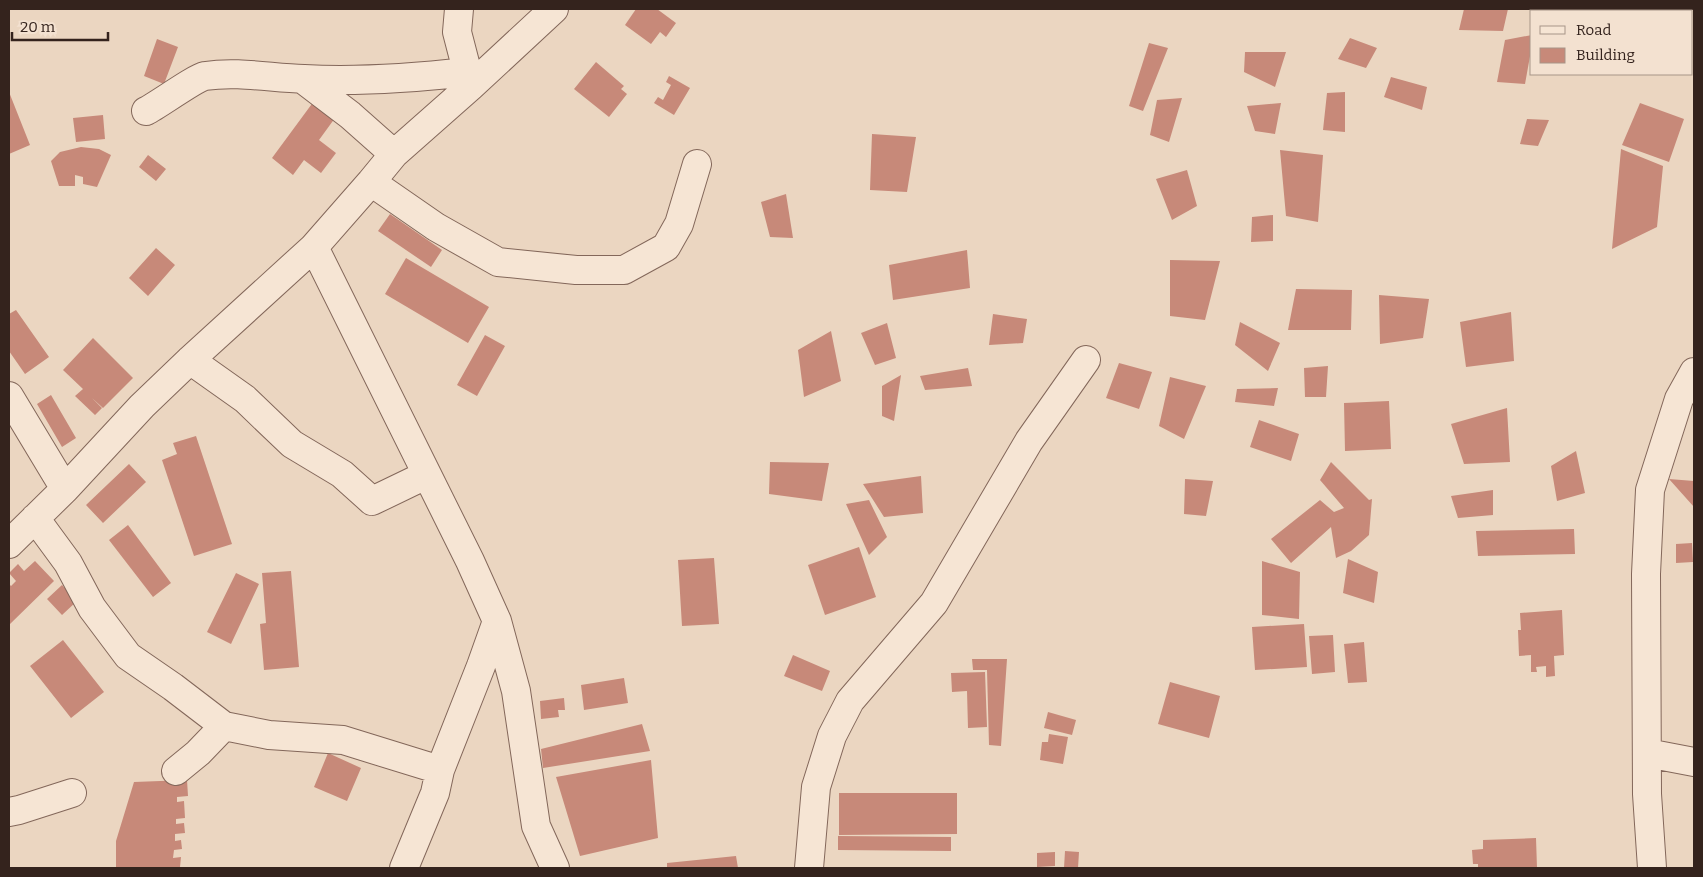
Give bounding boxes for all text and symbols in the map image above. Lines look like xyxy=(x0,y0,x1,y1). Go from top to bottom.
scale bar xyxy=(12,10,109,42)
legend xyxy=(1530,10,1693,75)
text: 20 m xyxy=(20,18,56,36)
text: Road xyxy=(1576,21,1611,39)
text: Building xyxy=(1576,46,1635,64)

